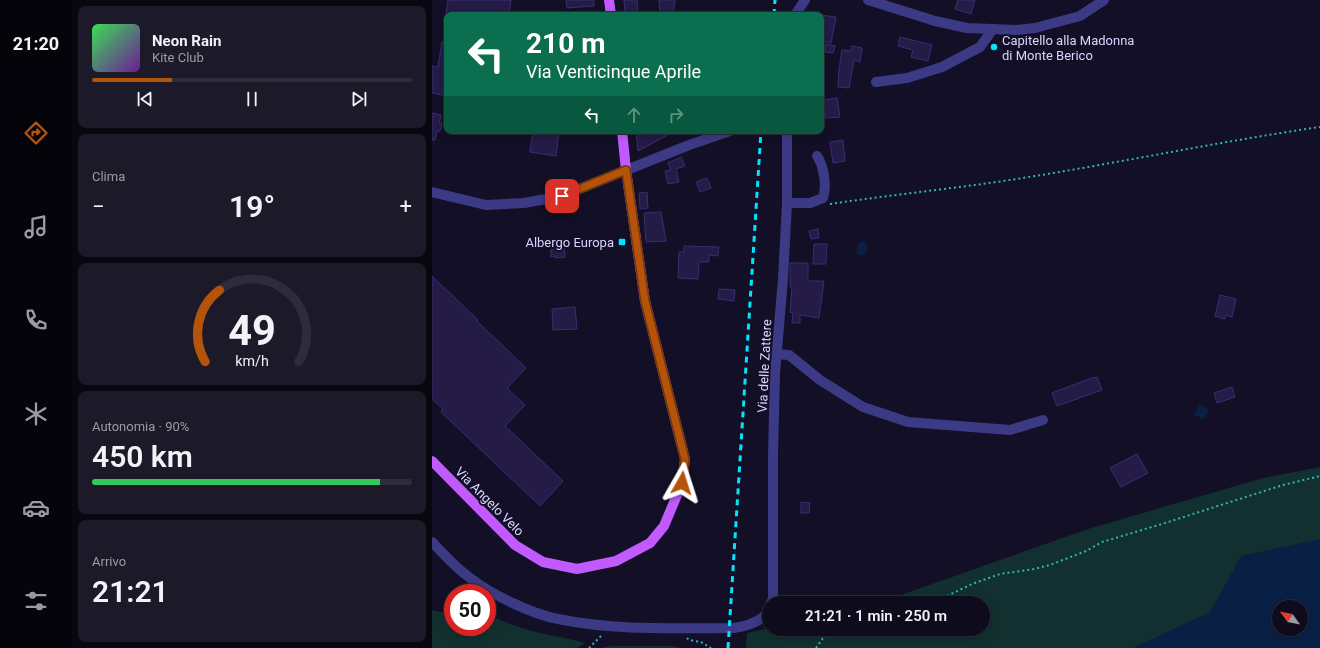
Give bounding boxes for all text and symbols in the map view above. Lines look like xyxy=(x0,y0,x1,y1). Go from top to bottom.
text: 210 m xyxy=(526,27,605,60)
icon: left xyxy=(460,28,512,80)
text: Neon Rain xyxy=(152,32,221,50)
text: 21:20 xyxy=(13,33,59,54)
place label: Capitello alla Madonna di Monte Berico xyxy=(1002,33,1134,63)
marker: Capitello alla Madonna di Monte Berico xyxy=(989,42,999,52)
text: Kite Club xyxy=(152,50,204,65)
text: Via Venticinque Aprile xyxy=(526,61,701,82)
icon: previous xyxy=(134,88,156,110)
icon: pause xyxy=(241,88,263,110)
icon: next xyxy=(348,88,370,110)
icon: left xyxy=(581,104,603,126)
icon: ahead xyxy=(623,104,645,126)
icon: right xyxy=(665,104,687,126)
icon: directions xyxy=(22,119,50,147)
text: Clima xyxy=(92,169,125,184)
pin xyxy=(545,179,579,213)
icon: arrive xyxy=(551,185,573,207)
text: 19° xyxy=(229,189,275,224)
text: − xyxy=(92,194,105,219)
text: + xyxy=(400,194,412,219)
icon: music xyxy=(22,213,50,241)
place label: Albergo Europa xyxy=(525,235,614,250)
marker: Albergo Europa xyxy=(617,237,627,247)
icon: phone xyxy=(22,306,50,334)
text: 49 xyxy=(228,306,276,355)
street label: Via delle Zattere xyxy=(755,319,774,413)
text: km/h xyxy=(235,353,269,369)
icon: climate xyxy=(22,400,50,428)
text: Autonomia · 90% xyxy=(92,419,189,434)
text: 450 km xyxy=(92,439,193,474)
position arrow xyxy=(661,462,703,504)
street label: Via Angelo Velo xyxy=(452,464,527,539)
icon: car xyxy=(22,494,50,522)
text: Arrivo xyxy=(92,554,126,569)
text: 21:21 xyxy=(92,574,169,609)
speed limit sign: 50 xyxy=(444,584,496,636)
icon: filters xyxy=(22,587,50,615)
north arrow xyxy=(1272,600,1308,636)
map controls xyxy=(1272,600,1308,636)
text: 21:21 · 1 min · 250 m xyxy=(805,607,947,625)

